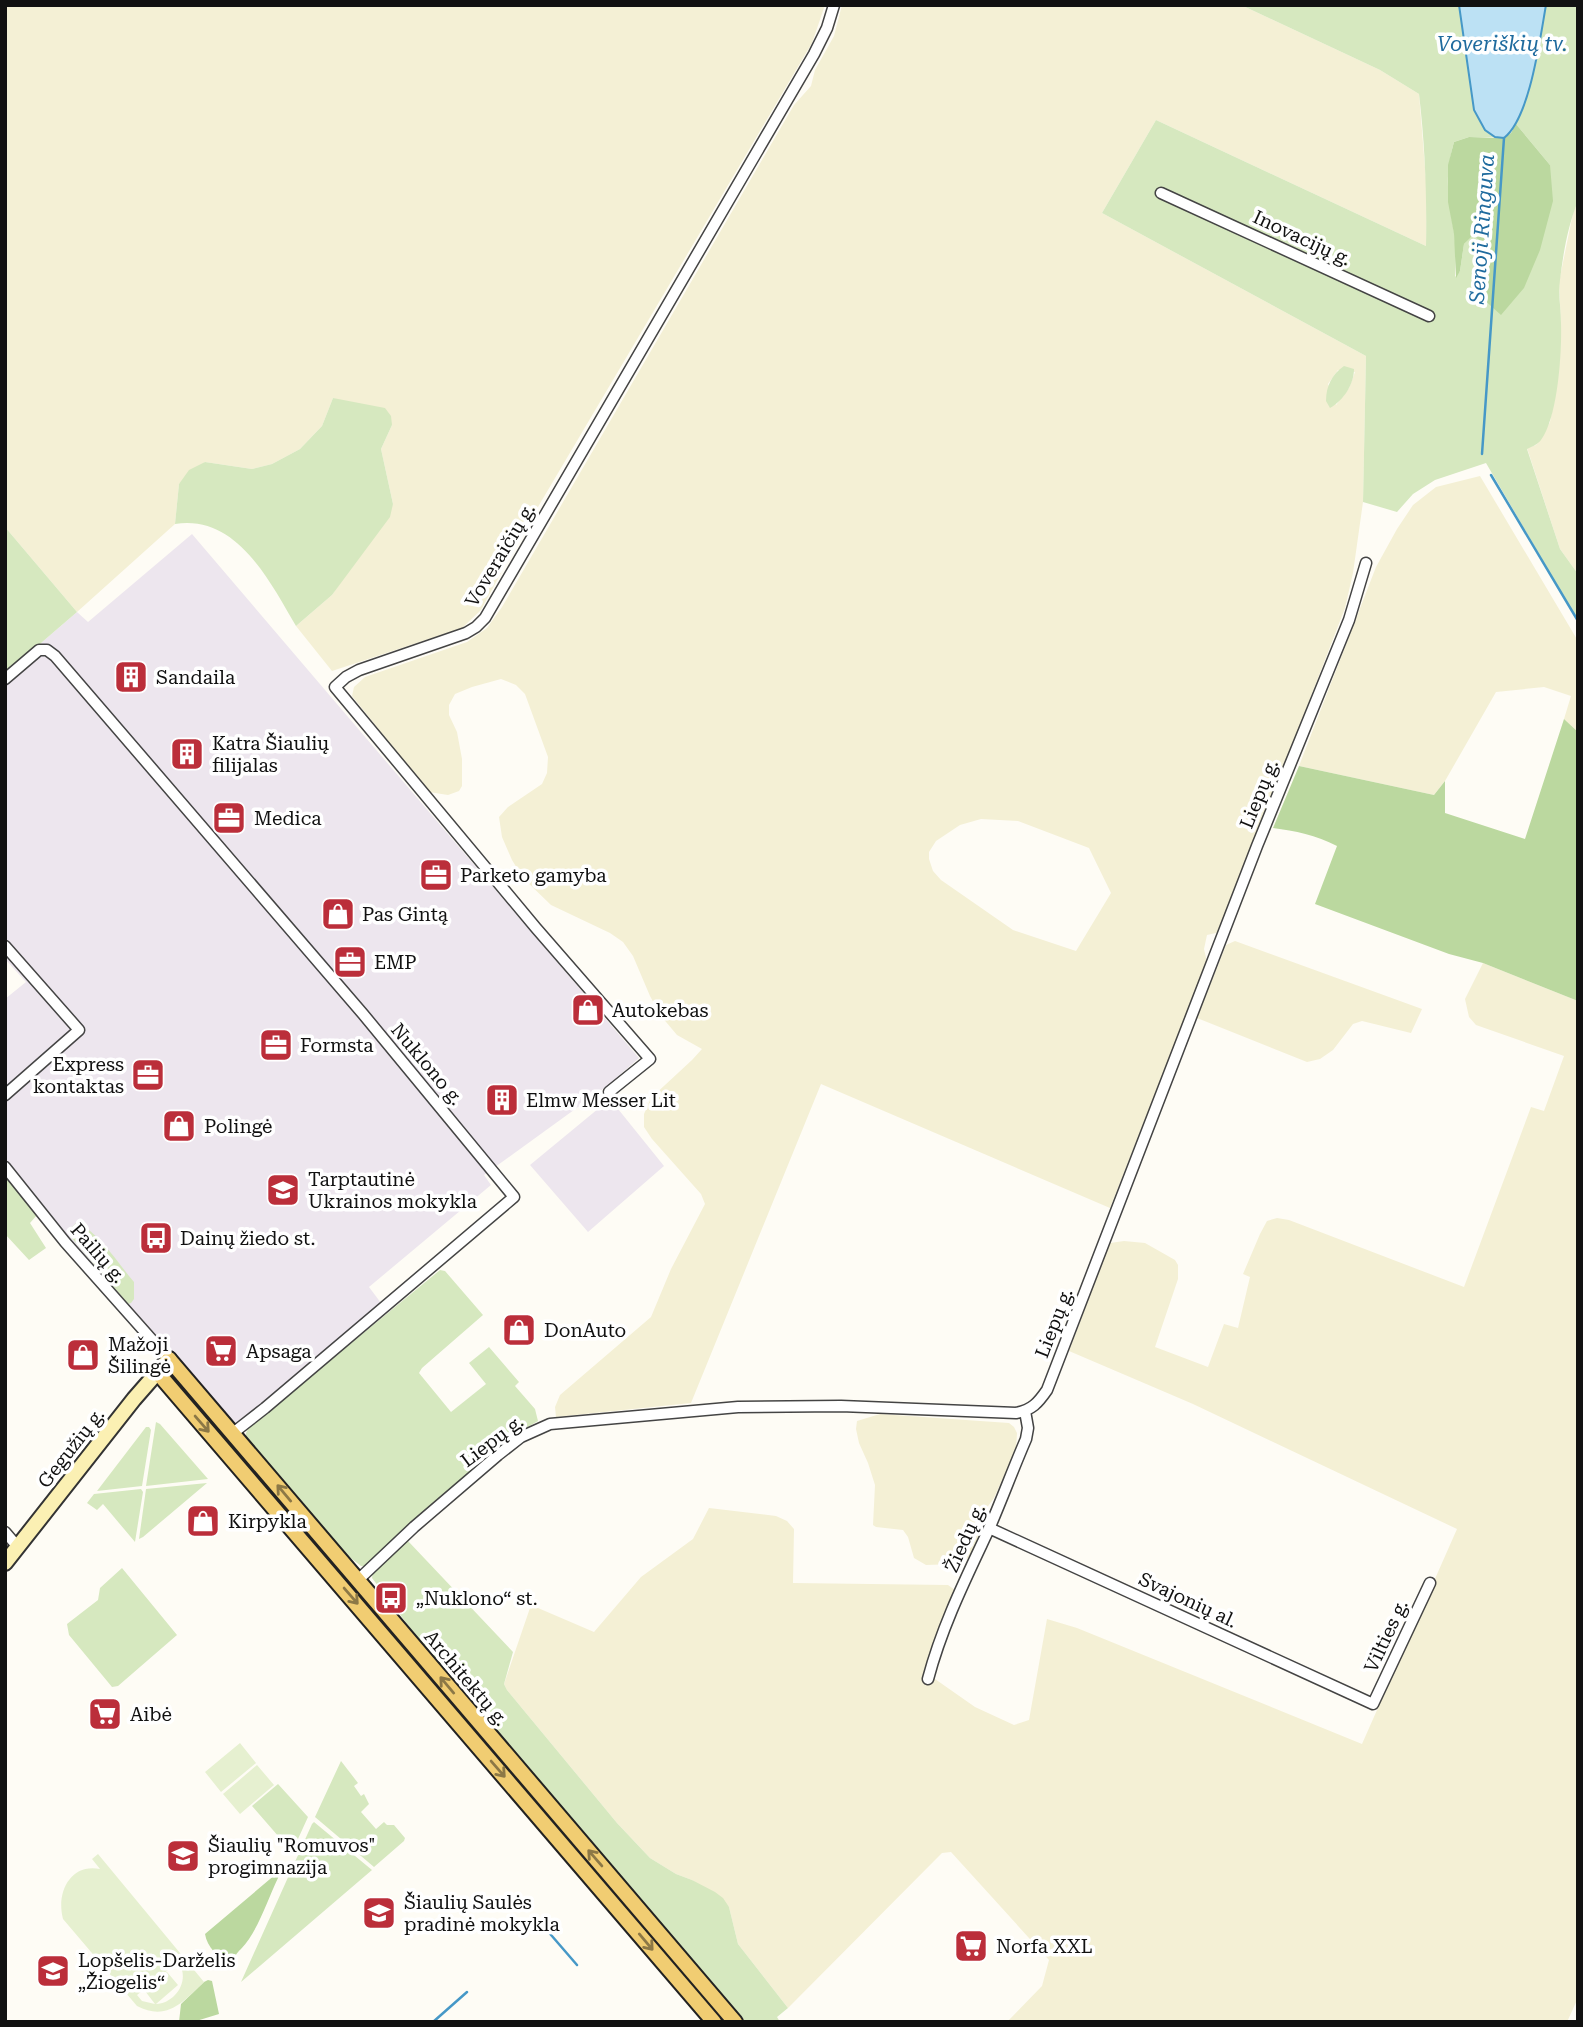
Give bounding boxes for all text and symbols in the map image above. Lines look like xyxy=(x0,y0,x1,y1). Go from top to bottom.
water label: Voveriškių tv. xyxy=(1437,32,1567,56)
water label: Senoji Ringuva xyxy=(1465,153,1499,306)
street label: Inovacijų g. xyxy=(1249,205,1355,271)
street label: Voveraičių g. xyxy=(460,499,540,611)
building icon: Sandaila xyxy=(112,658,150,696)
place label: Sandaila xyxy=(156,666,236,689)
place label: Katra Šiaulių filijalas xyxy=(212,732,329,777)
building icon: Katra Šiaulių filijalas xyxy=(168,735,206,773)
street label: Liepų g. xyxy=(1235,756,1283,832)
office icon: Medica xyxy=(210,799,248,837)
place label: Medica xyxy=(254,807,322,830)
office icon: Parketo gamyba xyxy=(417,856,455,894)
place label: Parketo gamyba xyxy=(460,864,607,887)
shop icon: Pas Gintą xyxy=(319,895,357,933)
place label: Pas Gintą xyxy=(362,903,449,926)
office icon: EMP xyxy=(331,943,369,981)
place label: EMP xyxy=(374,951,417,974)
shop icon: Autokebas xyxy=(569,991,607,1029)
place label: Autokebas xyxy=(612,999,709,1022)
street label: Nuklono g. xyxy=(386,1018,468,1110)
office icon: Formsta xyxy=(257,1026,295,1064)
place label: Formsta xyxy=(300,1034,374,1057)
place label: Express kontaktas xyxy=(33,1053,124,1098)
office icon: Express kontaktas xyxy=(129,1056,167,1094)
building icon: Elmw Messer Lit xyxy=(483,1081,521,1119)
place label: Elmw Messer Lit xyxy=(526,1089,676,1112)
shop icon: Polingė xyxy=(160,1107,198,1145)
place label: Polingė xyxy=(204,1115,272,1138)
place label: Tarptautinė Ukrainos mokykla xyxy=(308,1168,478,1213)
school or university icon: Tarptautinė Ukrainos mokykla xyxy=(264,1171,302,1209)
street label: Pailių g. xyxy=(66,1218,130,1288)
bus stop icon: Dainų žiedo st. xyxy=(137,1219,175,1257)
place label: Dainų žiedo st. xyxy=(180,1227,315,1250)
street label: Liepų g. xyxy=(1030,1285,1078,1361)
shop icon: DonAuto xyxy=(500,1311,538,1349)
place label: DonAuto xyxy=(544,1319,626,1342)
supermarket icon: Apsaga xyxy=(202,1332,240,1370)
place label: Mažoji Šilingė xyxy=(108,1333,171,1378)
shop icon: Mažoji Šilingė xyxy=(64,1336,102,1374)
place label: Apsaga xyxy=(246,1340,312,1363)
street label: Gegužių g. xyxy=(33,1404,109,1492)
street label: Liepų g. xyxy=(456,1410,528,1472)
one-way arrow xyxy=(194,1414,210,1432)
one-way arrow xyxy=(276,1484,292,1502)
street label: Žiedų g. xyxy=(940,1500,990,1576)
shop icon: Kirpykla xyxy=(184,1502,222,1540)
place label: Kirpykla xyxy=(228,1510,307,1533)
street label: Svajonių al. xyxy=(1135,1567,1241,1633)
bus stop icon: „Nuklono“ st. xyxy=(372,1579,410,1617)
one-way arrow xyxy=(343,1587,359,1605)
place label: „Nuklono“ st. xyxy=(416,1587,538,1610)
street label: Vilties g. xyxy=(1359,1596,1413,1676)
street label: Architektų g. xyxy=(419,1625,513,1731)
one-way arrow xyxy=(439,1677,455,1695)
supermarket icon: Aibė xyxy=(86,1695,124,1733)
place label: Aibė xyxy=(130,1703,172,1726)
one-way arrow xyxy=(490,1760,506,1778)
place label: Šiaulių "Romuvos" progimnazija xyxy=(208,1834,375,1879)
school or university icon: Šiaulių "Romuvos" progimnazija xyxy=(164,1837,202,1875)
one-way arrow xyxy=(587,1849,603,1867)
place label: Šiaulių Saulės pradinė mokykla xyxy=(404,1891,560,1936)
school or university icon: Šiaulių Saulės pradinė mokykla xyxy=(360,1894,398,1932)
supermarket icon: Norfa XXL xyxy=(952,1927,990,1965)
one-way arrow xyxy=(638,1933,654,1951)
place label: Norfa XXL xyxy=(996,1935,1093,1958)
place label: Lopšelis-Darželis „Žiogelis“ xyxy=(78,1949,236,1994)
school or university icon: Lopšelis-Darželis „Žiogelis“ xyxy=(34,1952,72,1990)

